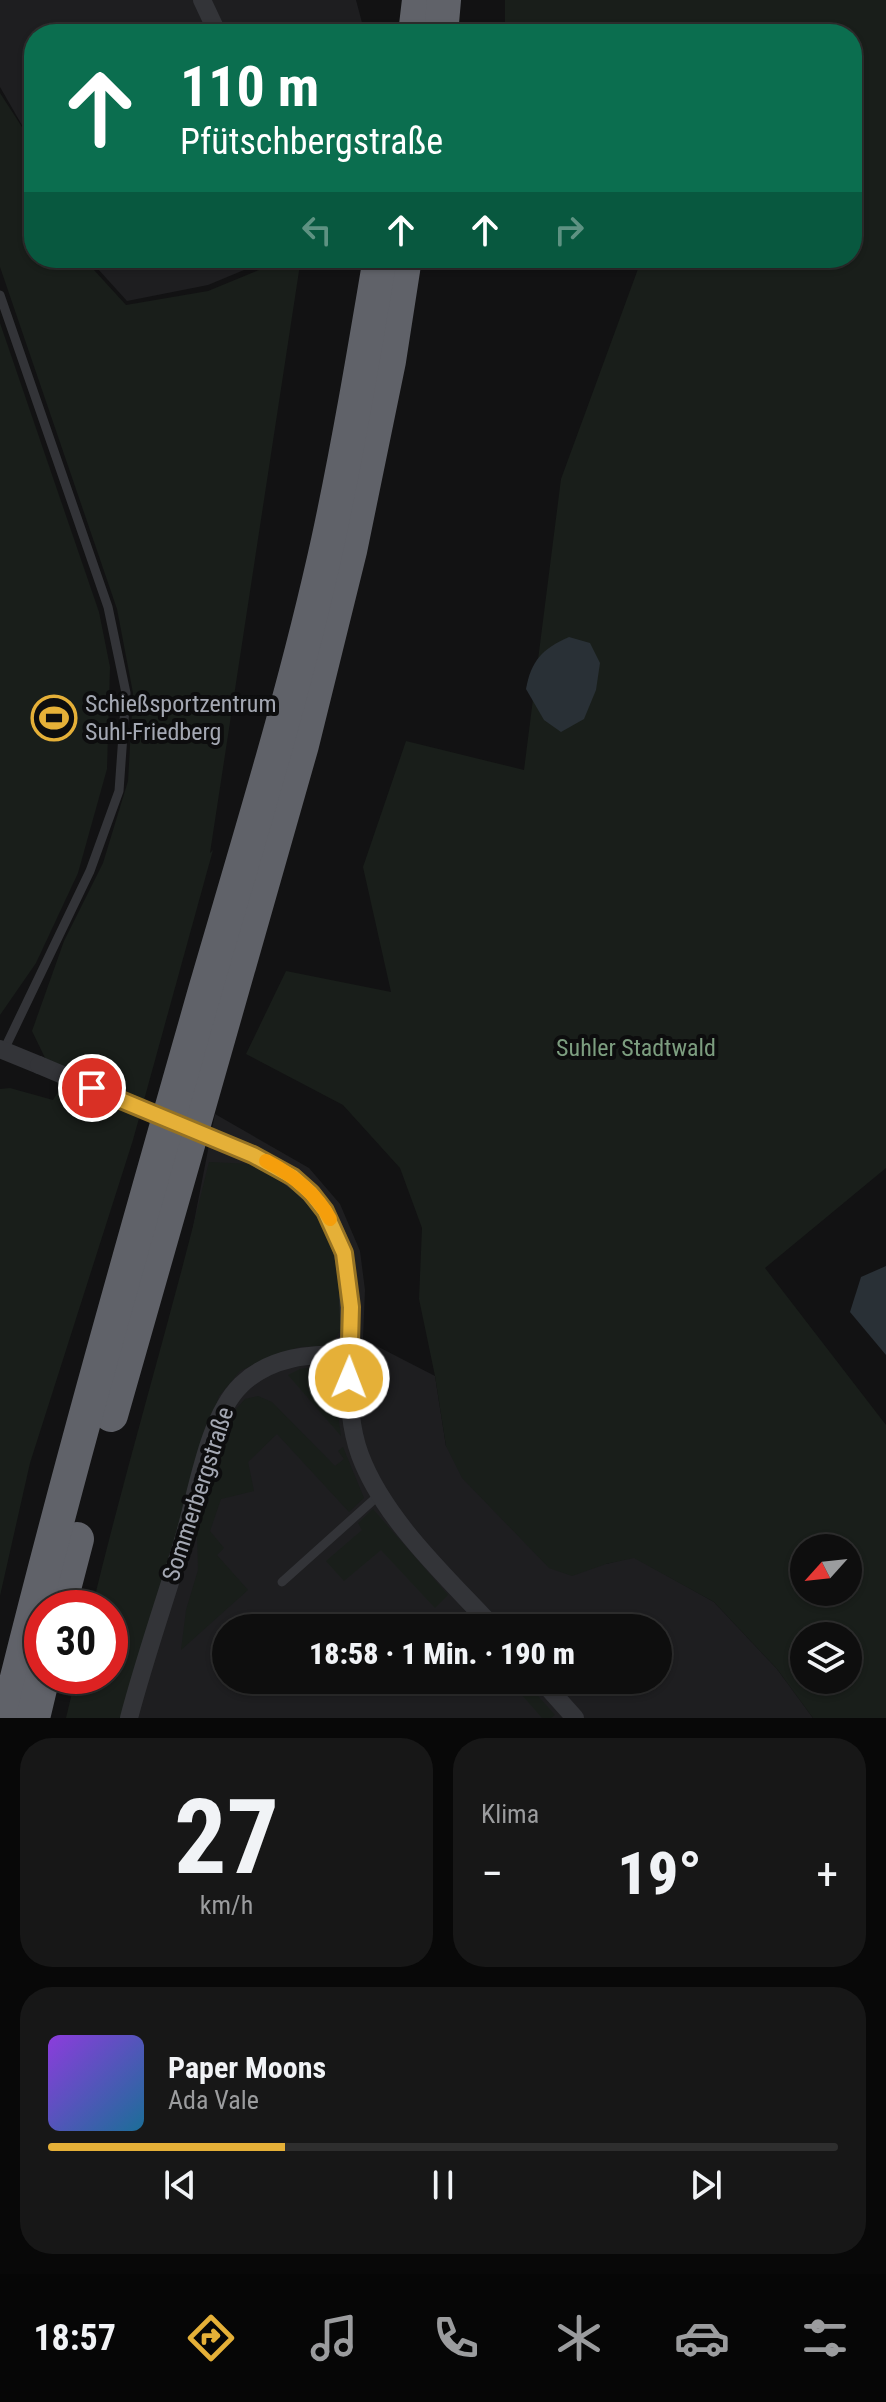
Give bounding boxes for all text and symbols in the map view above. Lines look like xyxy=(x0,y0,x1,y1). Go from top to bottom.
text: 110 m xyxy=(180,54,319,120)
icon: ahead xyxy=(48,56,152,160)
text: Pfütschbergstraße xyxy=(180,121,443,163)
icon: left xyxy=(295,208,339,252)
icon: ahead xyxy=(379,208,423,252)
icon: ahead xyxy=(463,208,507,252)
icon: right xyxy=(547,208,591,252)
place label: Schießsportzentrum Suhl-Friedberg xyxy=(85,690,277,746)
sports icon: Schießsportzentrum Suhl-Friedberg xyxy=(30,694,78,742)
park label: Suhler Stadtwald xyxy=(556,1034,716,1062)
pin xyxy=(58,1054,126,1122)
icon: arrive xyxy=(70,1066,114,1110)
position arrow xyxy=(307,1336,391,1420)
street label: Sommerbergstraße xyxy=(157,1403,239,1585)
north arrow xyxy=(790,1534,862,1606)
map controls xyxy=(790,1534,862,1694)
speed limit sign: 30 xyxy=(24,1590,128,1694)
button: layers xyxy=(790,1622,862,1694)
text: 18:58 · 1 Min. · 190 m xyxy=(309,1636,575,1671)
text: 27 xyxy=(174,1777,279,1898)
text: Klima xyxy=(481,1799,539,1829)
text: 19° xyxy=(617,1838,702,1909)
text: − xyxy=(481,1848,503,1900)
text: + xyxy=(816,1848,838,1900)
text: km/h xyxy=(200,1890,253,1920)
text: Paper Moons xyxy=(168,2050,326,2085)
text: Ada Vale xyxy=(168,2085,259,2115)
icon: previous xyxy=(158,2163,202,2207)
icon: pause xyxy=(421,2163,465,2207)
icon: next xyxy=(684,2163,728,2207)
icon: directions xyxy=(183,2310,239,2366)
icon: music xyxy=(306,2310,362,2366)
icon: phone xyxy=(428,2310,484,2366)
icon: climate xyxy=(551,2310,607,2366)
icon: car xyxy=(674,2310,730,2366)
icon: filters xyxy=(797,2310,853,2366)
text: 18:57 xyxy=(33,2317,116,2359)

